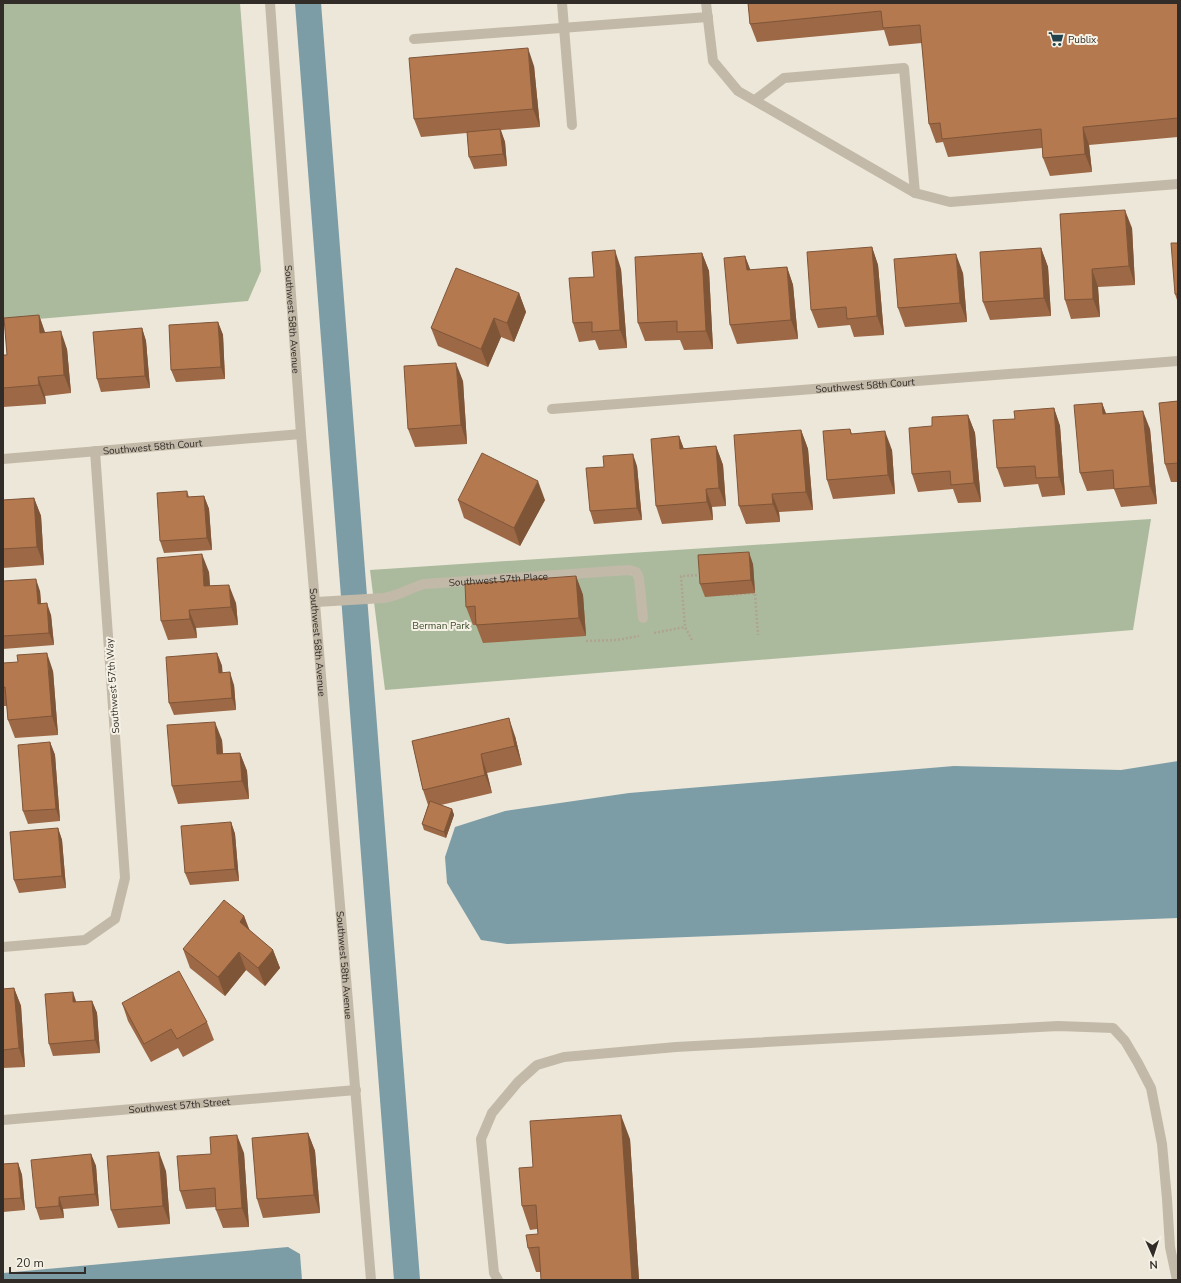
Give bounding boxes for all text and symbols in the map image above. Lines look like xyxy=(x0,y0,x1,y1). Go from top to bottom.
supermarket icon: Publix xyxy=(1047,30,1065,48)
place label: Publix xyxy=(1068,33,1097,47)
street label: Southwest 58th Avenue xyxy=(281,264,303,374)
street label: Southwest 58th Court xyxy=(815,375,916,397)
street label: Southwest 58th Court xyxy=(102,436,203,459)
street label: Southwest 57th Place xyxy=(448,570,548,590)
street label: Southwest 58th Avenue xyxy=(306,587,329,697)
park label: Berman Park xyxy=(412,619,471,633)
street label: Southwest 57th Way xyxy=(103,637,123,734)
street label: Southwest 58th Avenue xyxy=(332,910,355,1020)
street label: Southwest 57th Street xyxy=(128,1095,231,1117)
north arrow xyxy=(1133,1235,1173,1275)
scale bar xyxy=(10,1249,85,1275)
text: 20 m xyxy=(16,1255,44,1271)
text: N xyxy=(1149,1257,1158,1272)

